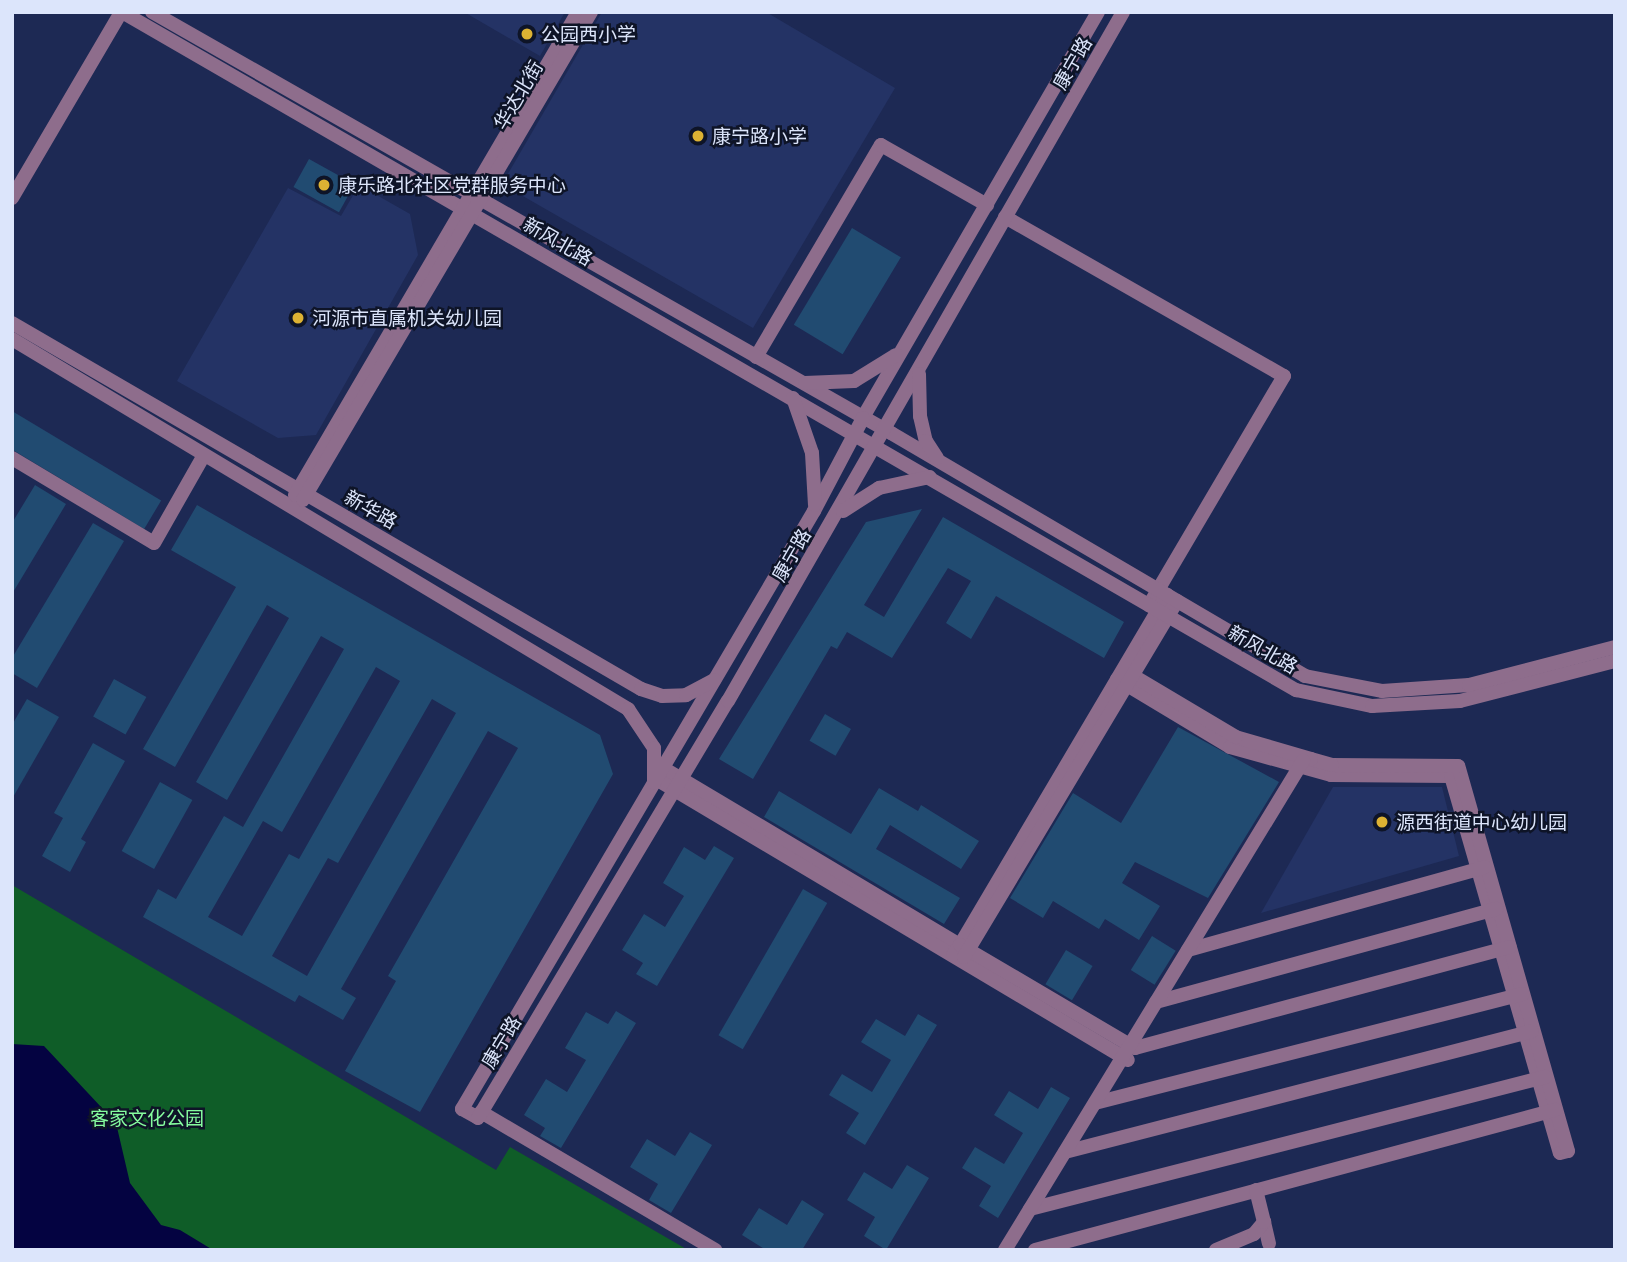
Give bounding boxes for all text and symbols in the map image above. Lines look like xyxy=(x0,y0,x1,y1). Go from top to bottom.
place label: 公园西小学 xyxy=(541,23,636,45)
marker: 公园西小学 xyxy=(519,26,535,42)
street label: 康宁路 xyxy=(1048,33,1096,93)
street label: 华达北街 xyxy=(489,57,547,133)
place label: 康宁路小学 xyxy=(712,125,807,147)
marker: 康宁路小学 xyxy=(690,128,706,144)
place label: 康乐路北社区党群服务中心 xyxy=(338,174,566,196)
marker: 康乐路北社区党群服务中心 xyxy=(316,177,332,193)
street label: 新风北路 xyxy=(519,212,597,270)
place label: 河源市直属机关幼儿园 xyxy=(312,307,502,329)
marker: 河源市直属机关幼儿园 xyxy=(290,310,306,326)
street label: 新华路 xyxy=(341,485,401,533)
street label: 康宁路 xyxy=(767,525,815,585)
street label: 新风北路 xyxy=(1224,620,1302,678)
place label: 源西街道中心幼儿园 xyxy=(1396,811,1567,833)
marker: 源西街道中心幼儿园 xyxy=(1374,814,1390,830)
street label: 康宁路 xyxy=(477,1012,525,1072)
park label: 客家文化公园 xyxy=(90,1107,204,1129)

